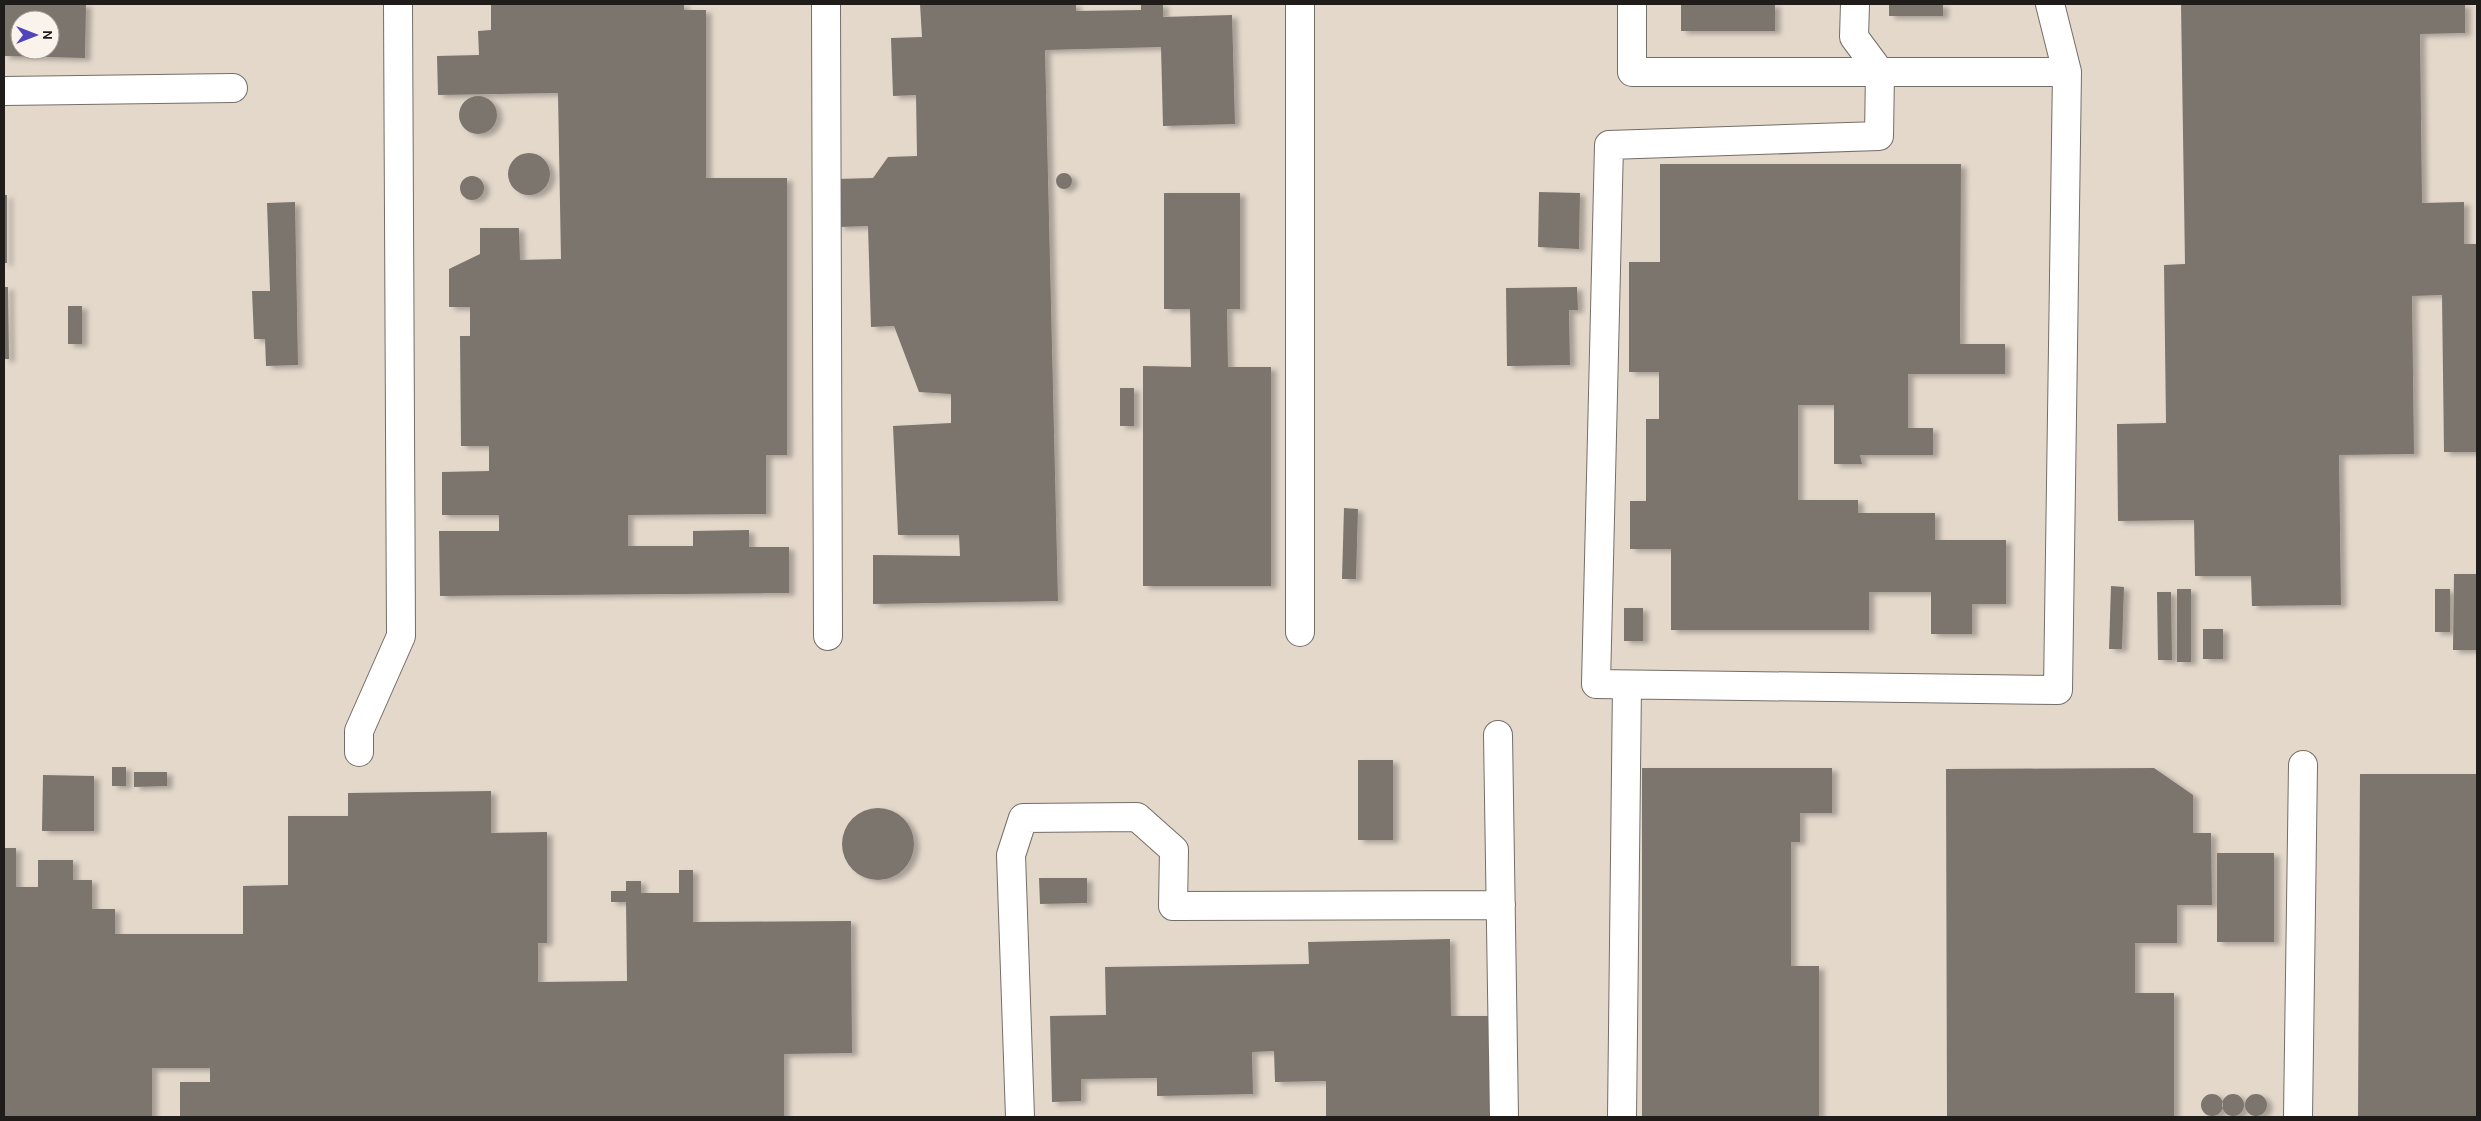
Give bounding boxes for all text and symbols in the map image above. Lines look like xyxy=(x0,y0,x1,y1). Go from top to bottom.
north arrow xyxy=(10,10,60,60)
text: N xyxy=(39,30,56,40)

